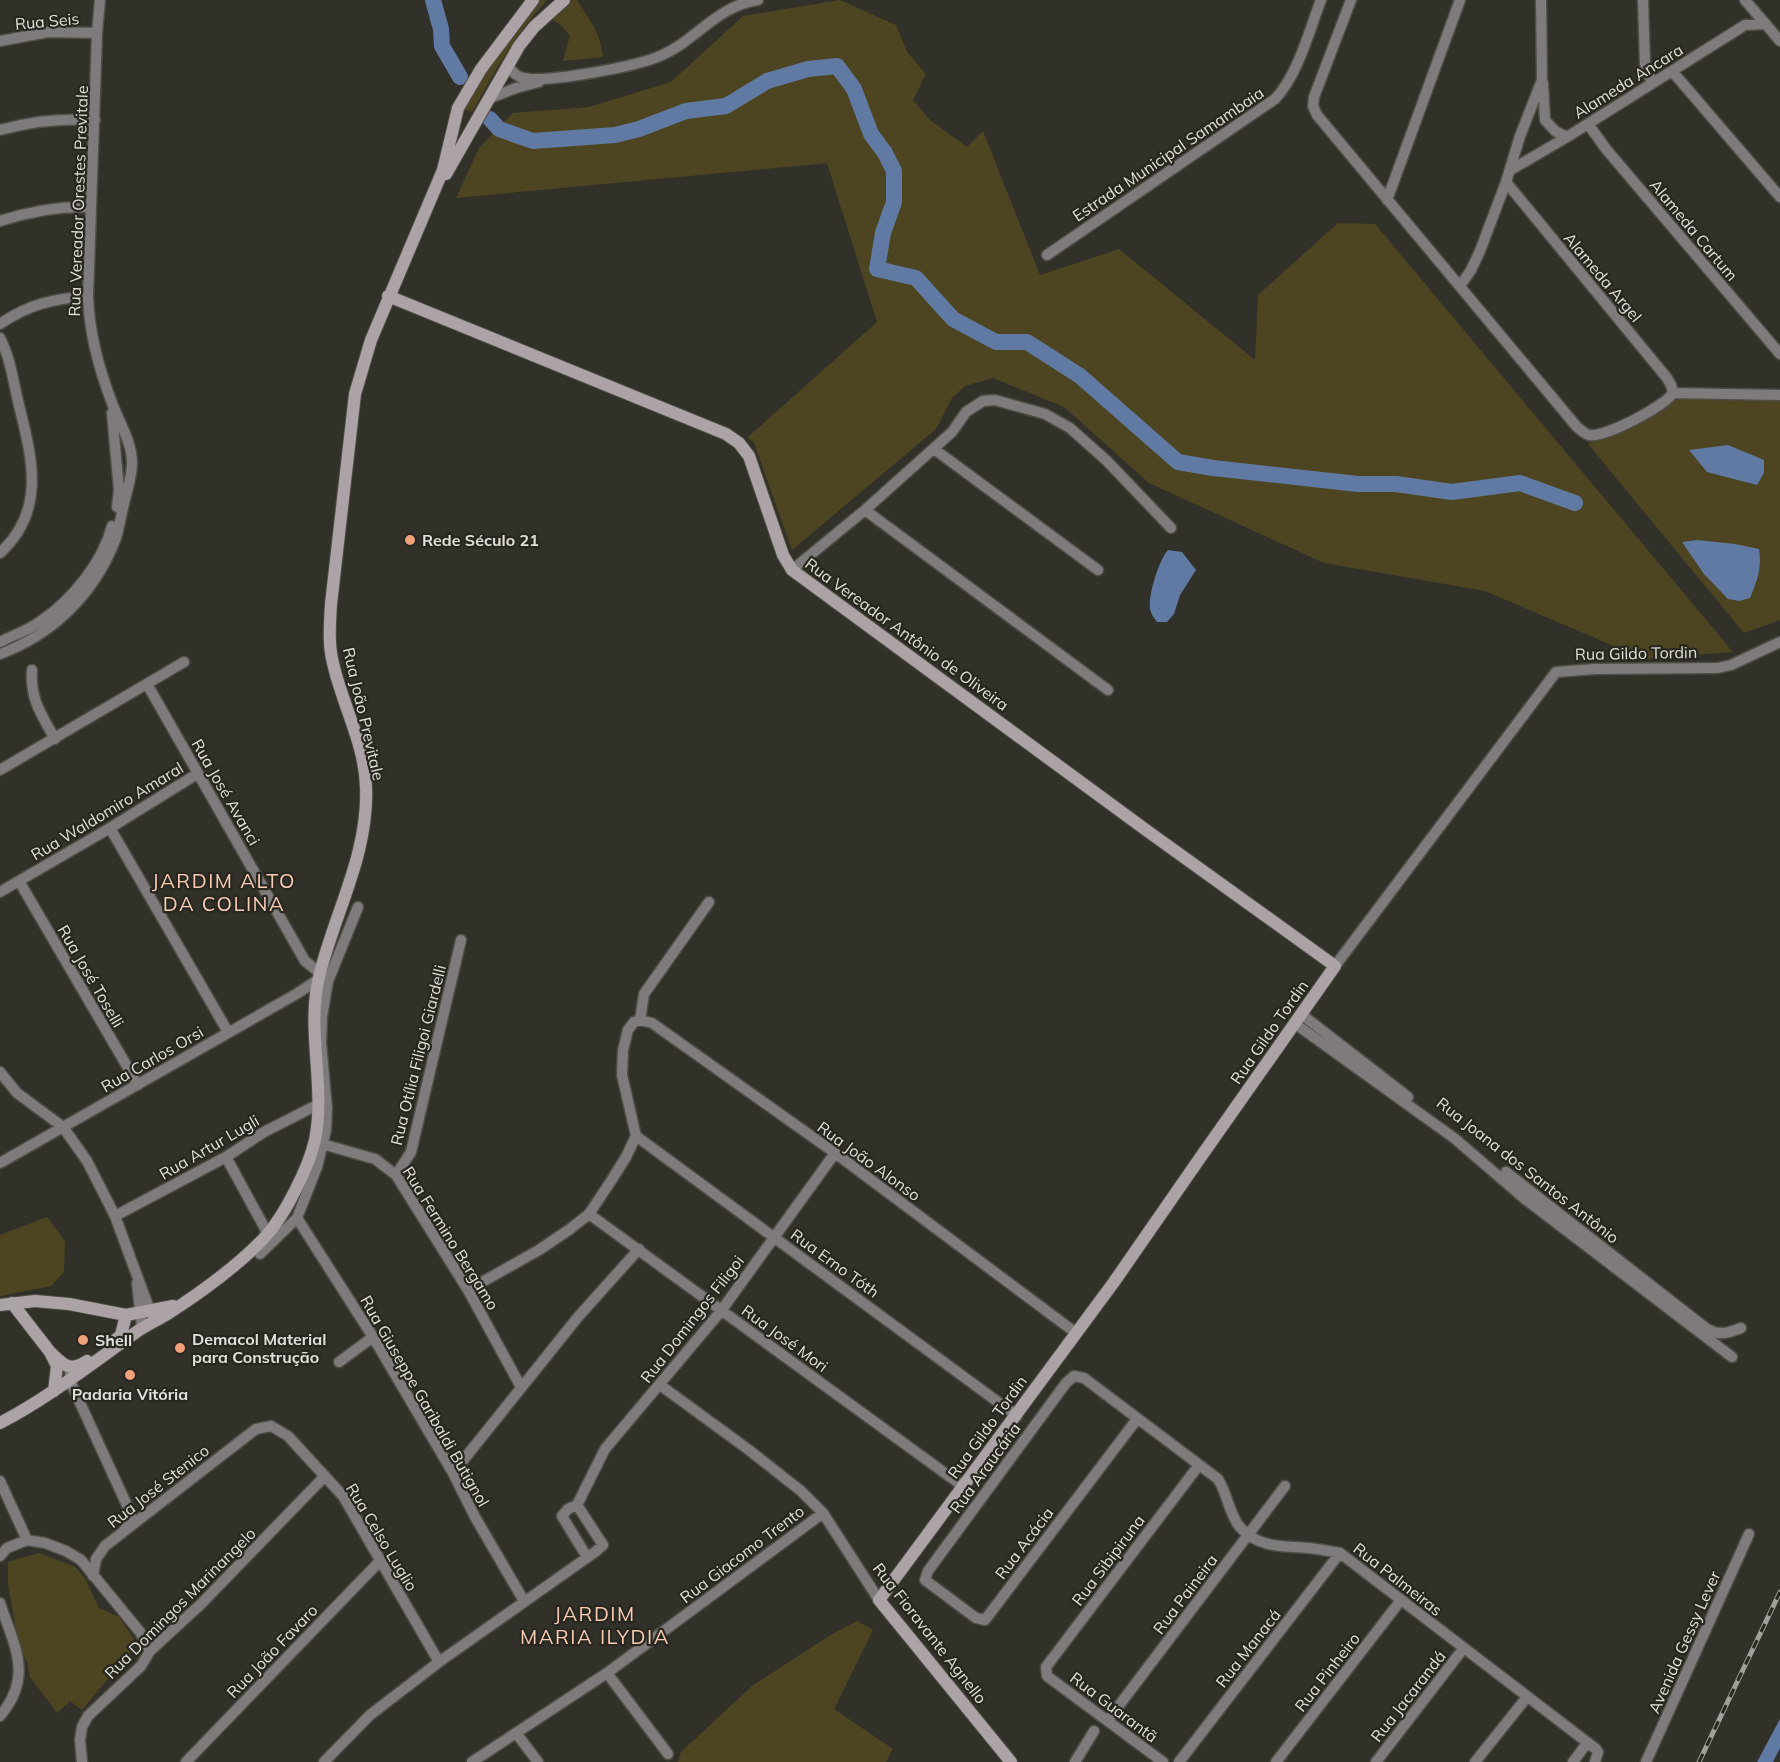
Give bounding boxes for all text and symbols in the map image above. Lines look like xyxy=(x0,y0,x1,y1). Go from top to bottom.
street label: Rua Seis xyxy=(14,8,80,34)
street label: Alameda Ancara xyxy=(1570,39,1686,123)
street label: Estrada Municipal Samambaia xyxy=(1069,82,1267,226)
street label: Rua Vereador Orestes Previtale xyxy=(64,85,92,317)
street label: Alameda Cartum xyxy=(1646,175,1742,285)
street label: Alameda Argel xyxy=(1560,228,1646,326)
place label: Rede Século 21 xyxy=(422,530,539,550)
marker: Rede Século 21 xyxy=(403,533,417,547)
street label: Rua Vereador Antônio de Oliveira xyxy=(801,553,1013,715)
street label: Rua Gildo Tordin xyxy=(1575,642,1697,664)
street label: Rua João Previtale xyxy=(339,646,389,782)
street label: Rua José Avanci xyxy=(187,735,265,849)
street label: Rua Waldomiro Amaral xyxy=(27,757,187,865)
district label: JARDIM ALTO DA COLINA xyxy=(152,868,296,916)
street label: Rua José Toselli xyxy=(54,921,128,1031)
street label: Rua Otília Filigoi Giardelli xyxy=(386,963,450,1147)
street label: Rua Gildo Tordin xyxy=(1226,976,1312,1088)
street label: Rua Carlos Orsi xyxy=(97,1022,207,1096)
street label: Rua Joana dos Santos Antônio xyxy=(1433,1093,1623,1247)
street label: Rua Artur Lugli xyxy=(156,1110,262,1184)
street label: Rua João Alonso xyxy=(814,1117,924,1205)
street label: Rua Fermino Bergamo xyxy=(399,1163,503,1313)
street label: Rua Erno Tóth xyxy=(787,1224,883,1302)
street label: Rua Domingos Filigoi xyxy=(636,1251,748,1387)
street label: Rua Giuseppe Garibaldi Butignol xyxy=(356,1292,494,1510)
street label: Rua José Mori xyxy=(738,1300,832,1376)
place label: Demacol Material para Construção xyxy=(192,1329,326,1367)
place label: Shell xyxy=(95,1330,132,1350)
marker: Shell xyxy=(76,1333,90,1347)
marker: Demacol Material para Construção xyxy=(173,1341,187,1355)
marker: Padaria Vitória xyxy=(123,1368,137,1382)
street label: Rua Gildo Tordin xyxy=(943,1372,1031,1482)
place label: Padaria Vitória xyxy=(72,1384,188,1404)
street label: Rua Araucária xyxy=(945,1419,1025,1517)
street label: Rua José Stenico xyxy=(103,1440,213,1532)
street label: Rua Celso Luglio xyxy=(342,1479,422,1595)
street label: Rua Giacomo Trento xyxy=(676,1501,808,1607)
street label: Rua Acácia xyxy=(991,1503,1057,1583)
street label: Rua Sibipiruna xyxy=(1067,1511,1149,1609)
street label: Rua Domingos Marinangelo xyxy=(100,1523,260,1683)
street label: Rua Palmeiras xyxy=(1350,1538,1447,1620)
street label: Rua Paineira xyxy=(1149,1550,1221,1638)
street label: Rua Fioravante Agnello xyxy=(869,1559,991,1707)
street label: Avenida Gessy Lever xyxy=(1644,1567,1725,1716)
street label: Rua João Favaro xyxy=(222,1600,322,1702)
district label: JARDIM MARIA ILYDIA xyxy=(520,1601,670,1649)
street label: Rua Manacá xyxy=(1211,1605,1285,1691)
street label: Rua Pinheiro xyxy=(1290,1629,1364,1715)
street label: Rua Jacarandá xyxy=(1366,1646,1450,1746)
street label: Rua Guarantã xyxy=(1066,1668,1162,1746)

